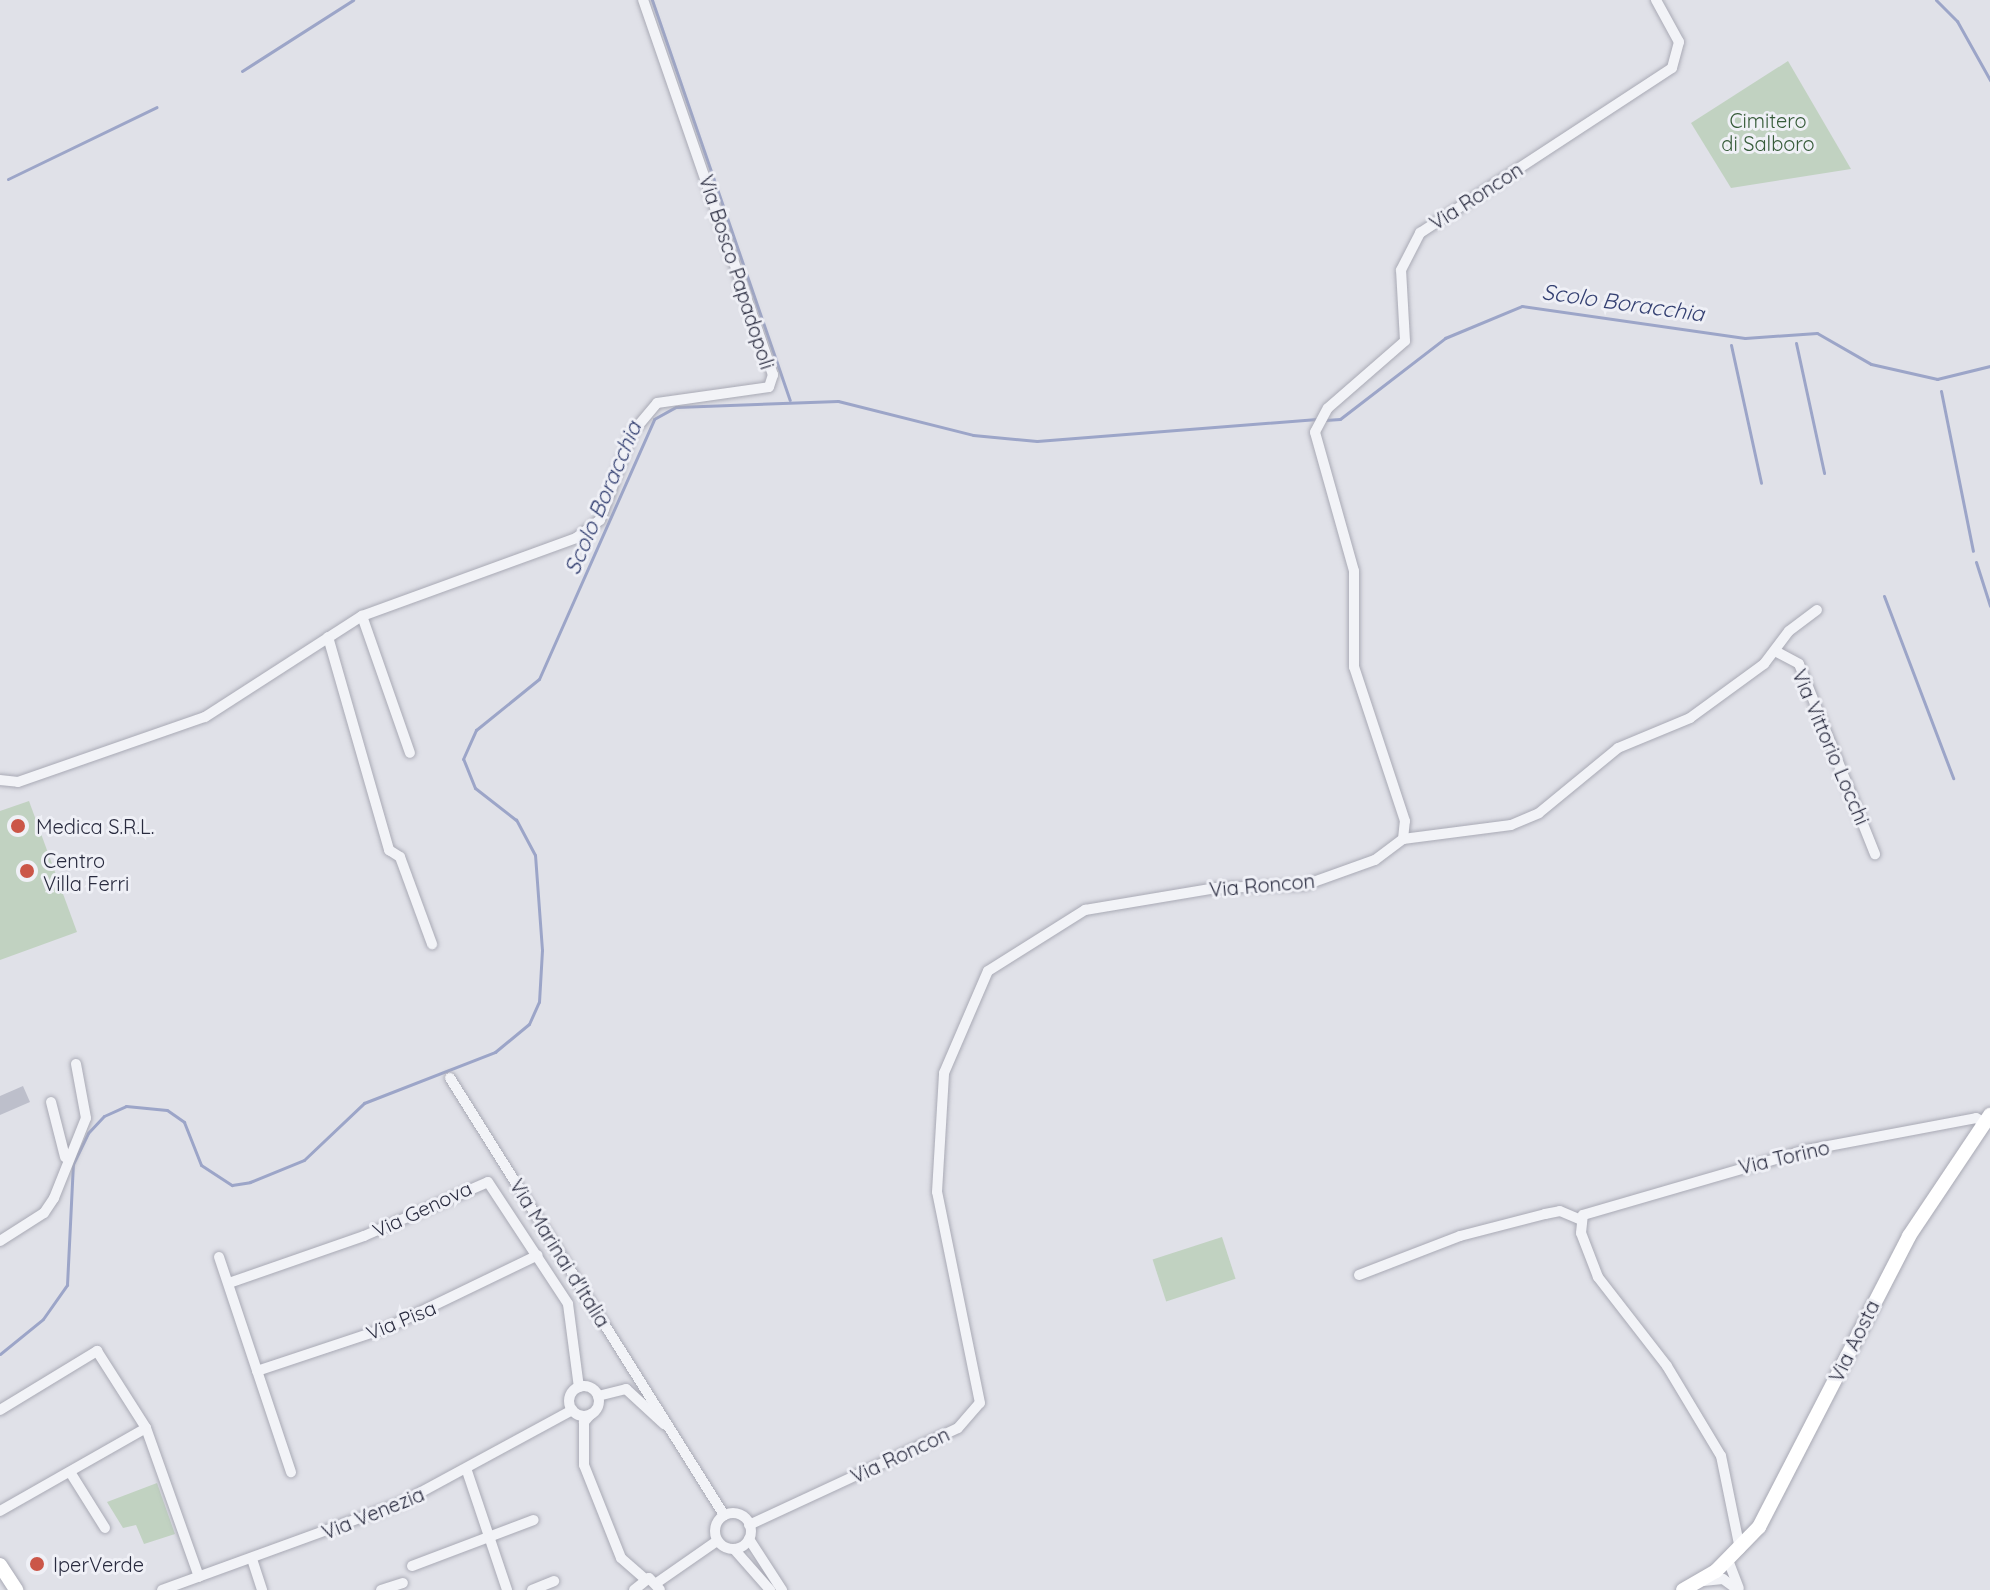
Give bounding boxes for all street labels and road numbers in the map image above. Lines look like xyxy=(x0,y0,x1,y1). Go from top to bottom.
street label: Via Roncon xyxy=(1425,157,1527,235)
street label: Via Bosco Papadopoli xyxy=(694,172,780,372)
street label: Via Vittorio Locchi xyxy=(1787,666,1875,828)
street label: Via Roncon xyxy=(1208,868,1316,902)
street label: Via Torino xyxy=(1736,1135,1832,1179)
street label: Via Marinai d'Italia xyxy=(505,1175,615,1331)
street label: Via Genova xyxy=(369,1176,475,1242)
street label: Via Pisa xyxy=(363,1295,439,1345)
street label: Via Aosta xyxy=(1824,1296,1884,1386)
street label: Via Roncon xyxy=(847,1422,953,1488)
street label: Via Venezia xyxy=(318,1482,428,1544)

